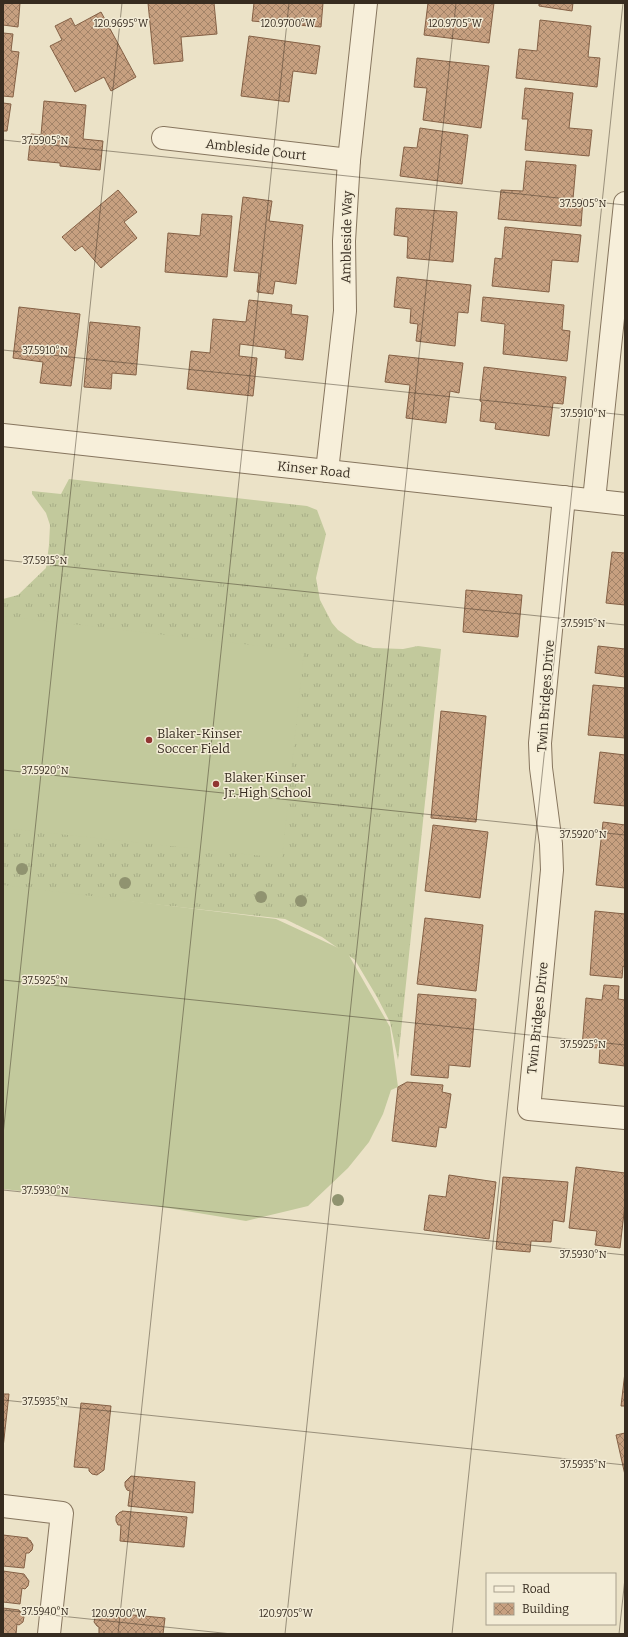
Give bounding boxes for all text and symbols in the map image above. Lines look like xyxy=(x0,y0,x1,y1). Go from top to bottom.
text: 120.9695°W xyxy=(94,18,149,30)
text: 120.9700°W xyxy=(260,18,316,30)
text: 120.9705°W xyxy=(428,18,483,30)
text: 37.5905°N xyxy=(21,135,69,147)
street label: Ambleside Court xyxy=(205,136,307,163)
street label: Ambleside Way xyxy=(338,190,355,284)
text: 37.5905°N xyxy=(559,198,607,210)
text: 37.5910°N xyxy=(22,345,68,357)
text: 37.5910°N xyxy=(560,408,606,420)
street label: Kinser Road xyxy=(277,458,351,481)
text: 37.5915°N xyxy=(23,555,67,567)
text: 37.5915°N xyxy=(561,618,605,630)
street label: Twin Bridges Drive xyxy=(534,639,557,753)
place label: Blaker-Kinser Soccer Field xyxy=(157,726,242,756)
marker: Blaker-Kinser Soccer Field xyxy=(144,735,154,745)
text: 37.5920°N xyxy=(21,765,69,777)
place label: Blaker Kinser Jr. High School xyxy=(223,770,312,800)
marker: Blaker Kinser Jr. High School xyxy=(211,779,221,789)
text: 37.5920°N xyxy=(559,829,607,841)
street label: Twin Bridges Drive xyxy=(524,961,551,1075)
text: 37.5925°N xyxy=(22,975,68,987)
text: 37.5925°N xyxy=(560,1039,606,1051)
text: 37.5930°N xyxy=(21,1185,69,1197)
text: 37.5930°N xyxy=(559,1249,607,1261)
text: 37.5935°N xyxy=(22,1396,68,1408)
text: 37.5935°N xyxy=(560,1459,606,1471)
legend xyxy=(486,1573,616,1625)
text: Road xyxy=(522,1582,550,1596)
text: Building xyxy=(522,1602,569,1616)
text: 37.5940°N xyxy=(21,1606,69,1618)
text: 120.9700°W xyxy=(91,1608,147,1620)
text: 120.9705°W xyxy=(259,1608,314,1620)

